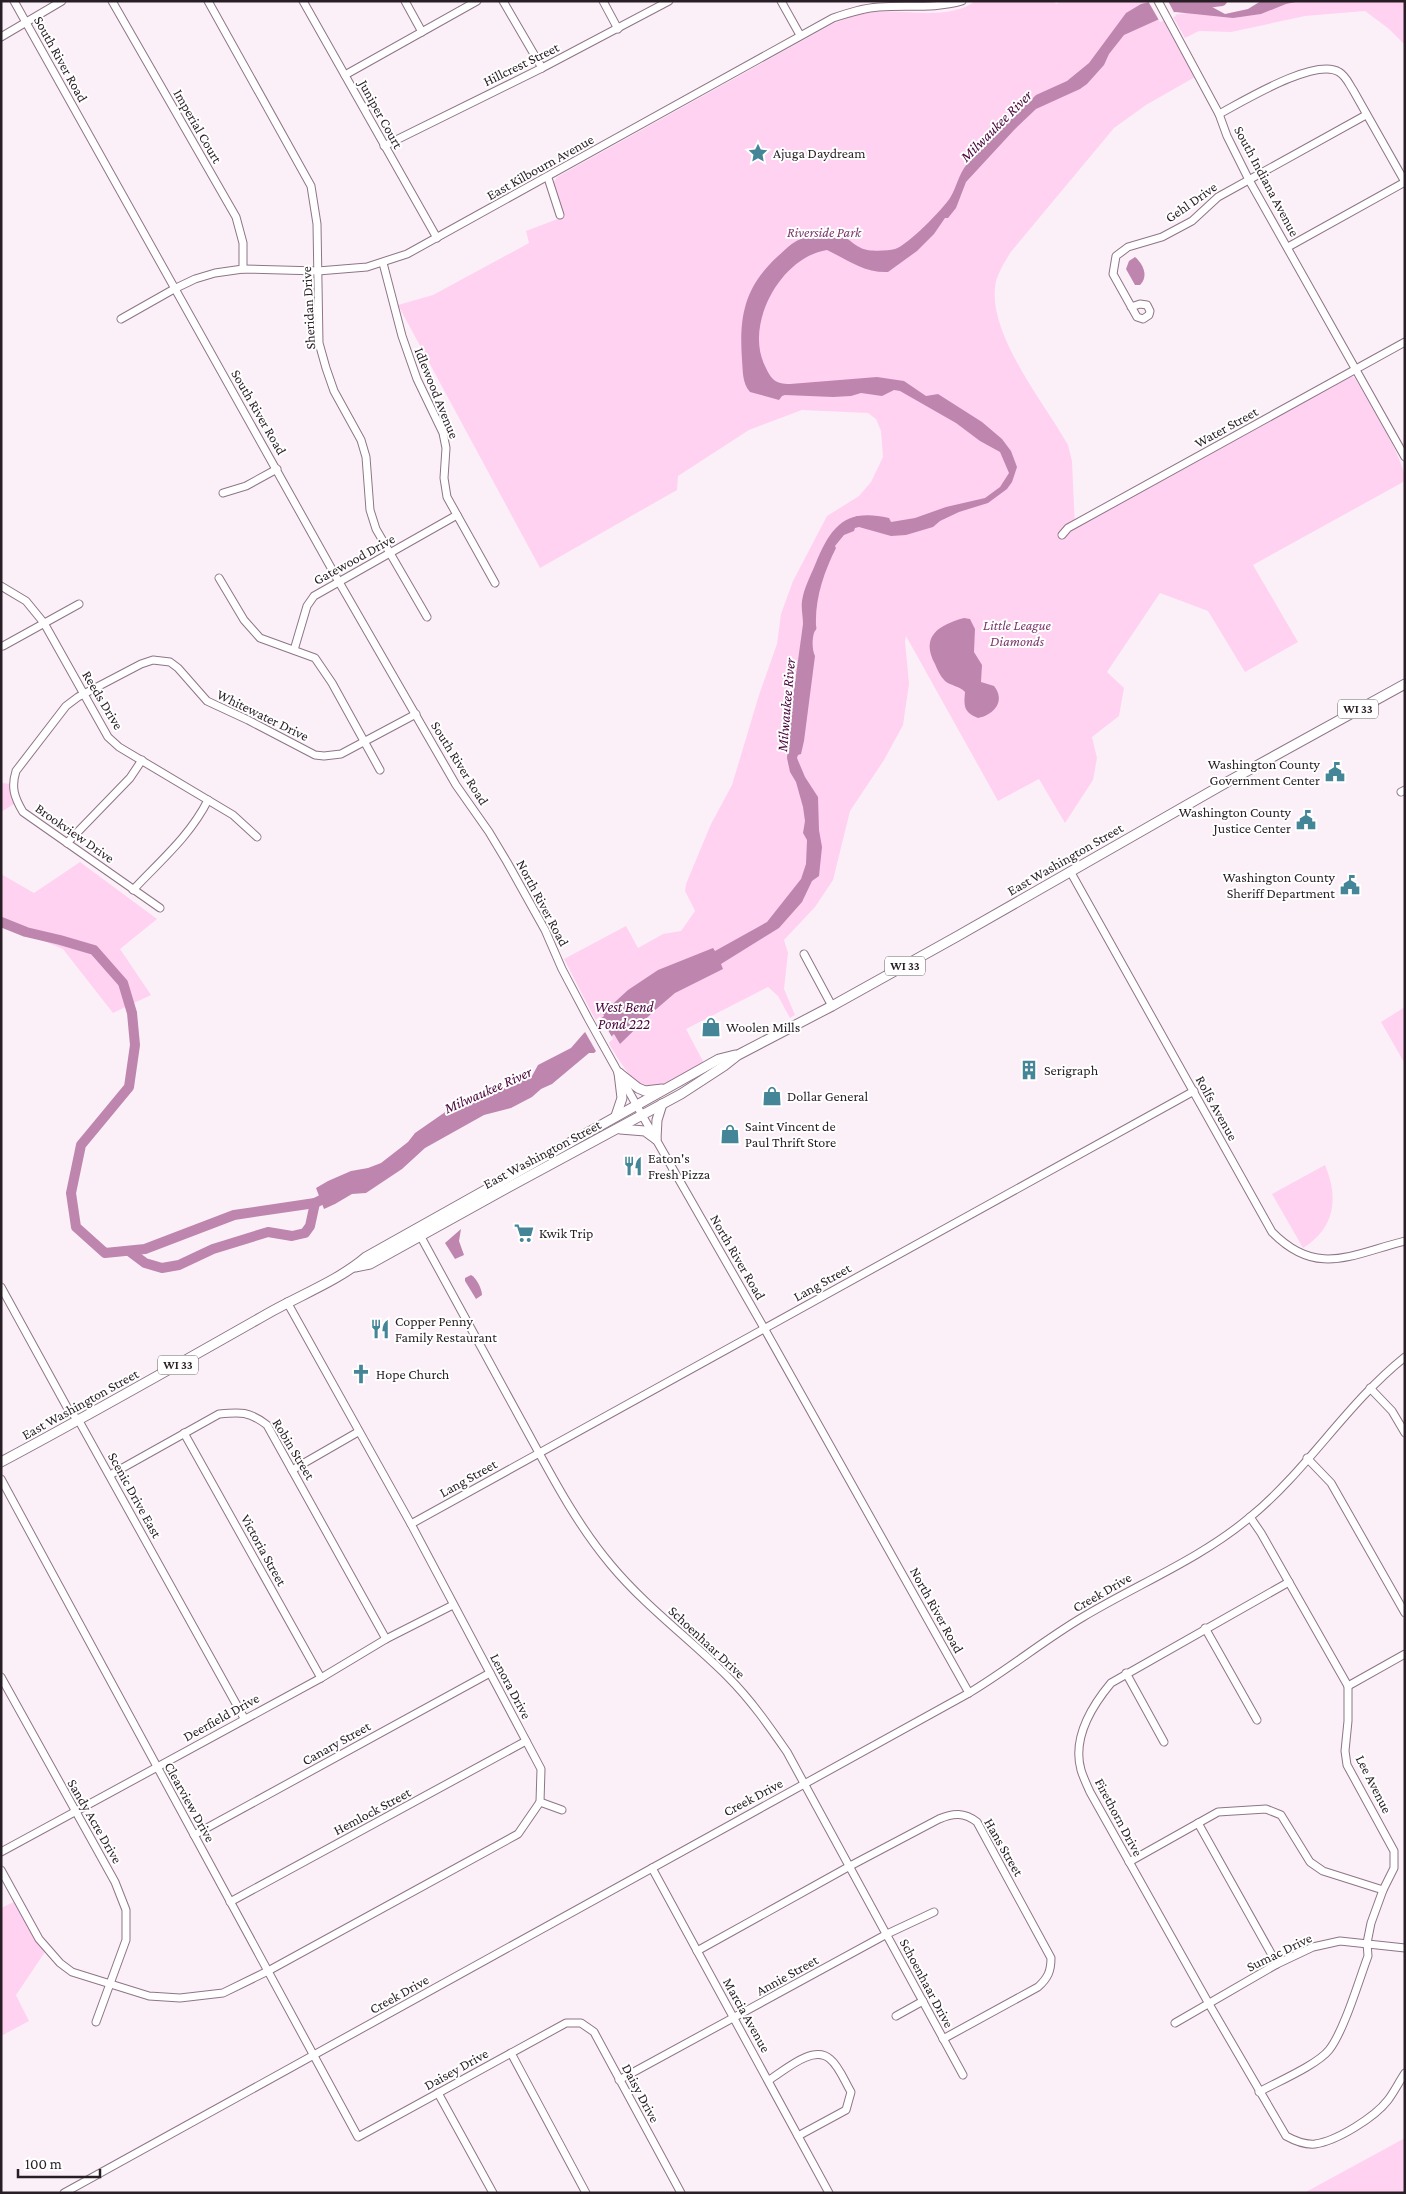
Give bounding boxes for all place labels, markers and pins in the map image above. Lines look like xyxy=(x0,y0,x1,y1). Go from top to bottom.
place icon: Ajuga Daydream xyxy=(747,142,769,164)
place label: Ajuga Daydream xyxy=(773,145,866,162)
place label: Washington County Government Center xyxy=(1208,756,1321,788)
public building icon: Washington County Government Center xyxy=(1324,761,1346,783)
place label: Washington County Justice Center xyxy=(1179,804,1292,836)
public building icon: Washington County Justice Center xyxy=(1295,809,1317,831)
place label: Washington County Sheriff Department xyxy=(1223,869,1336,901)
public building icon: Washington County Sheriff Department xyxy=(1339,874,1361,896)
shop icon: Woolen Mills xyxy=(700,1016,722,1038)
place label: Woolen Mills xyxy=(726,1019,800,1035)
building icon: Serigraph xyxy=(1018,1059,1040,1081)
place label: Serigraph xyxy=(1044,1062,1099,1078)
shop icon: Dollar General xyxy=(761,1085,783,1107)
place label: Dollar General xyxy=(787,1088,869,1104)
place label: Saint Vincent de Paul Thrift Store xyxy=(745,1118,836,1150)
shop icon: Saint Vincent de Paul Thrift Store xyxy=(719,1123,741,1145)
place label: Eaton's Fresh Pizza xyxy=(648,1150,711,1182)
restaurant icon: Eaton's Fresh Pizza xyxy=(622,1155,644,1177)
supermarket icon: Kwik Trip xyxy=(513,1222,535,1244)
place label: Kwik Trip xyxy=(539,1225,593,1241)
place label: Copper Penny Family Restaurant xyxy=(395,1313,497,1345)
restaurant icon: Copper Penny Family Restaurant xyxy=(369,1318,391,1340)
church icon: Hope Church xyxy=(350,1363,372,1385)
place label: Hope Church xyxy=(376,1366,450,1382)

